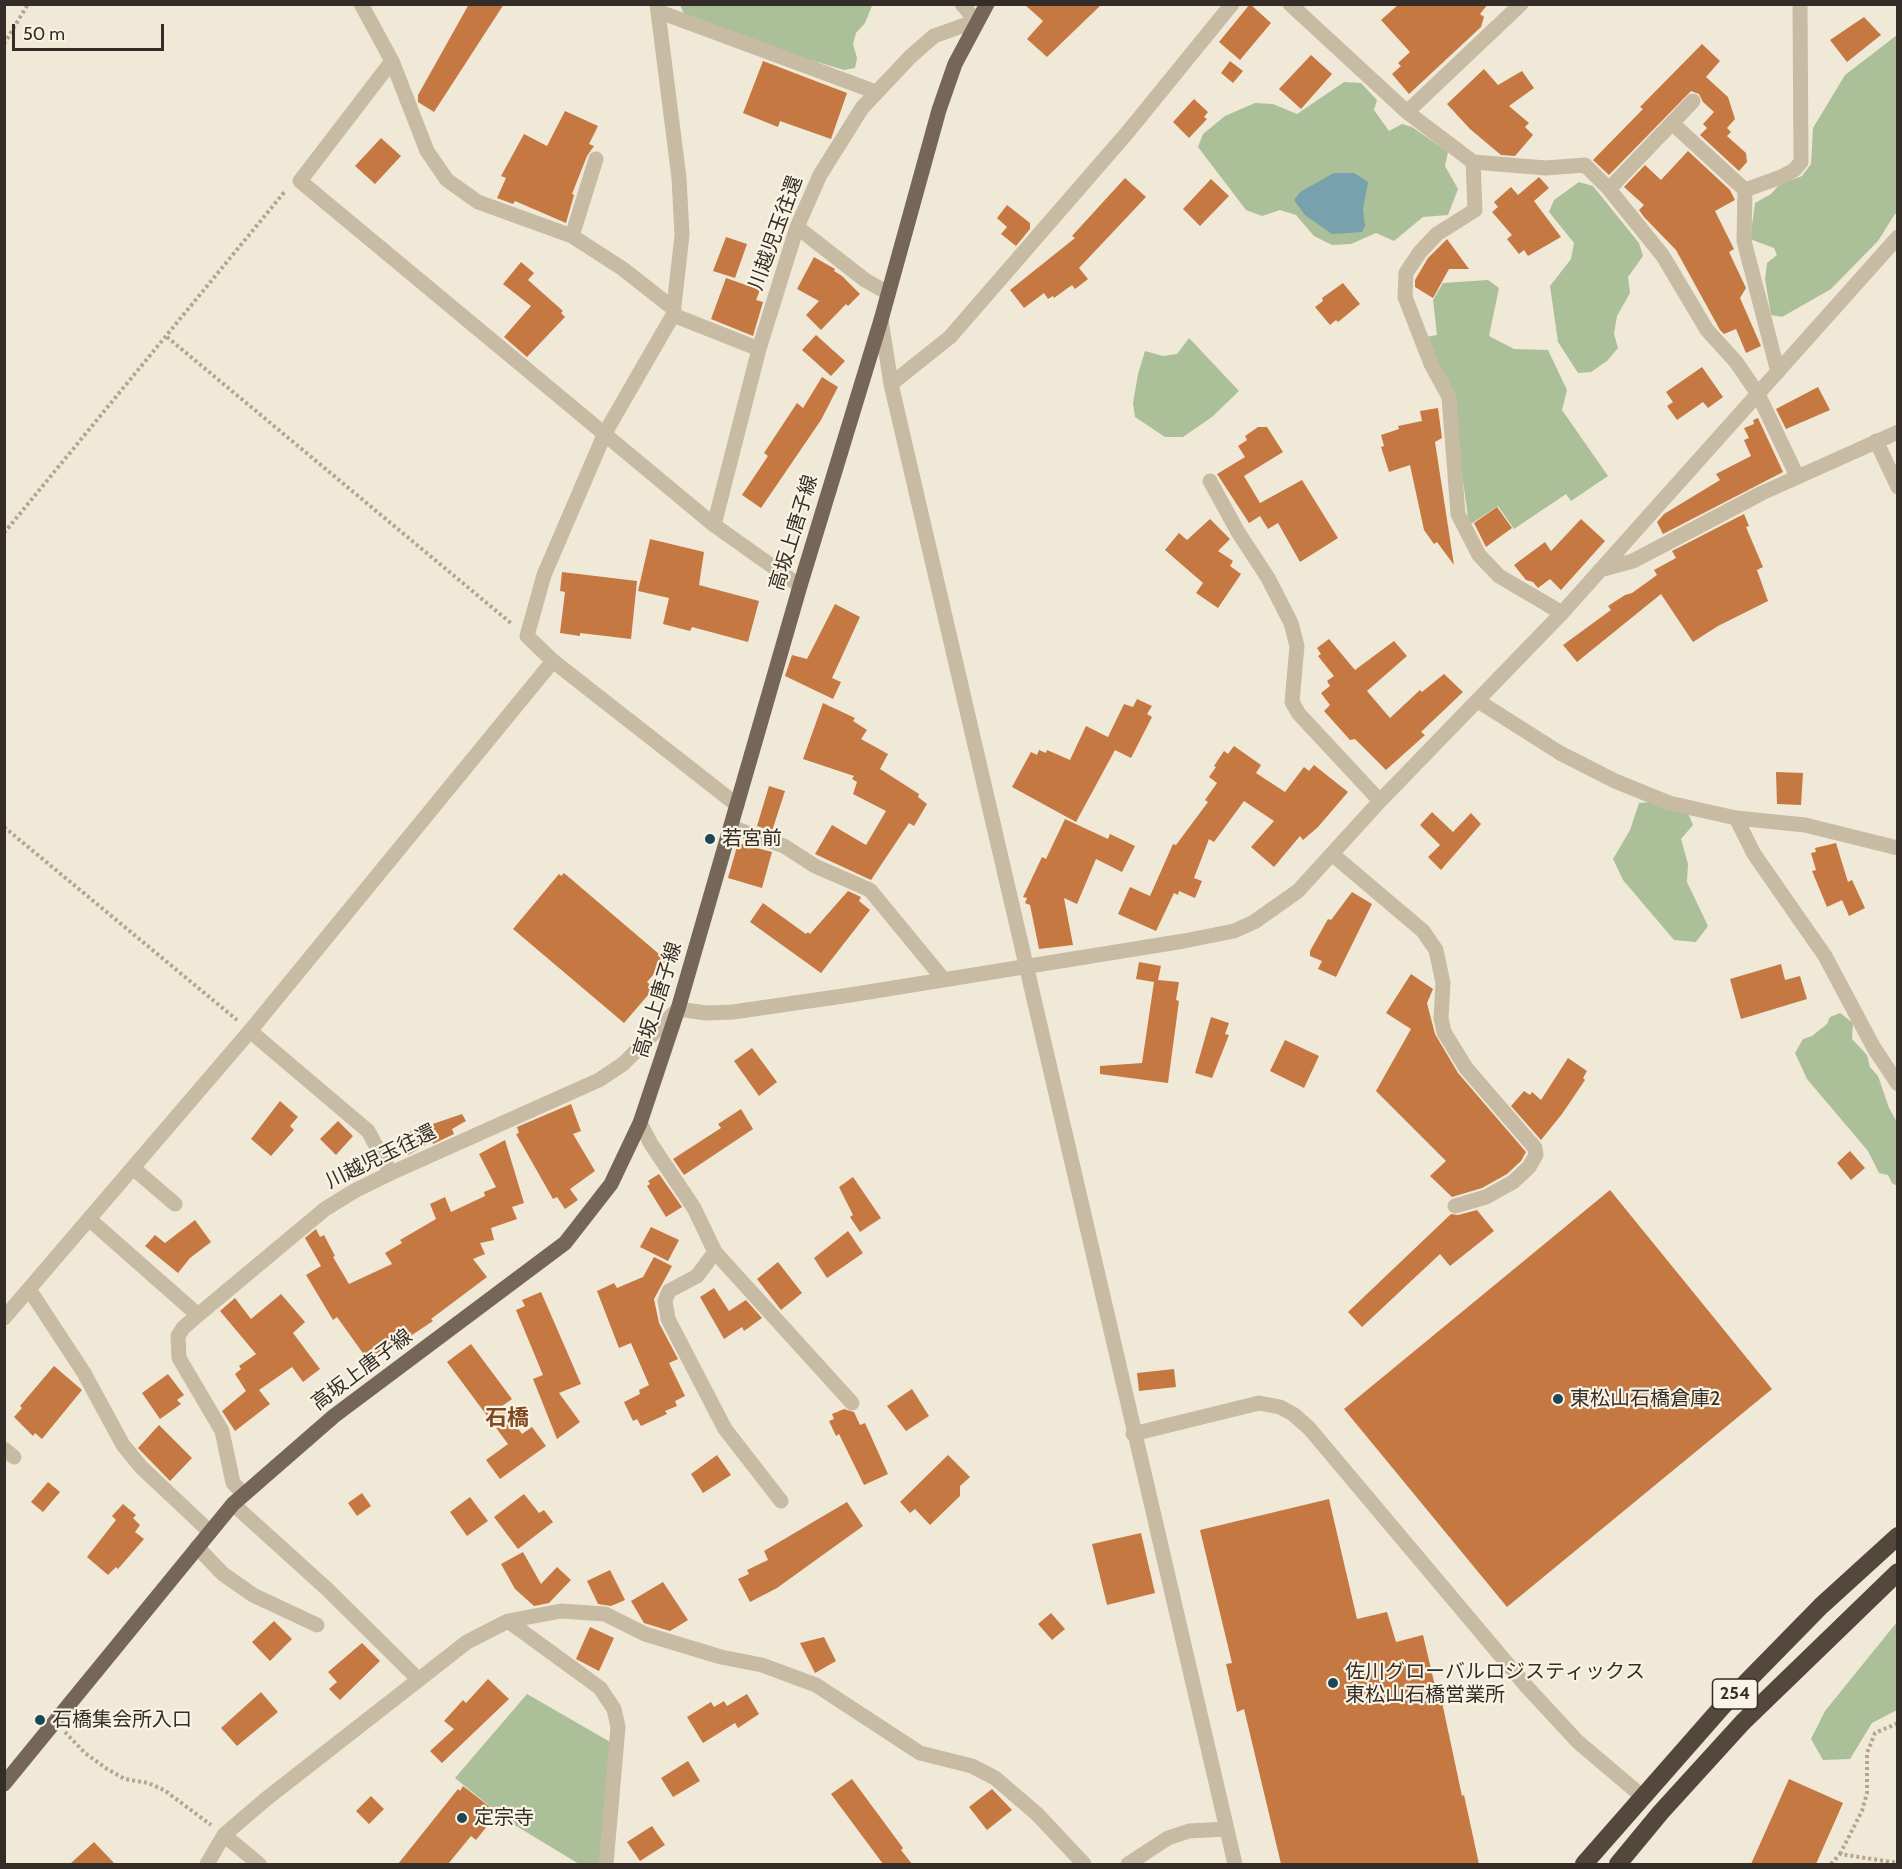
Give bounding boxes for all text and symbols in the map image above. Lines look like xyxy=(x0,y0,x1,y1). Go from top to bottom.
scale bar xyxy=(15,12,166,50)
text: 50 m xyxy=(23,23,65,45)
street label: 川越児玉往還 xyxy=(744,173,808,293)
street label: 高坂上唐子線 xyxy=(765,472,823,594)
place label: 若宮前 xyxy=(722,827,782,851)
marker: 若宮前 xyxy=(703,832,717,846)
street label: 高坂上唐子線 xyxy=(629,939,687,1061)
street label: 川越児玉往還 xyxy=(322,1120,440,1194)
street label: 高坂上唐子線 xyxy=(307,1324,417,1416)
place label: 東松山石橋倉庫2 xyxy=(1570,1387,1720,1411)
marker: 東松山石橋倉庫2 xyxy=(1551,1392,1565,1406)
district label: 石橋 xyxy=(485,1406,529,1432)
place label: 佐川グローバルロジスティックス 東松山石橋営業所 xyxy=(1345,1660,1645,1707)
marker: 佐川グローバルロジスティックス 東松山石橋営業所 xyxy=(1326,1676,1340,1690)
road number: 254 xyxy=(1712,1679,1758,1709)
place label: 石橋集会所入口 xyxy=(52,1708,192,1732)
marker: 石橋集会所入口 xyxy=(33,1713,47,1727)
place label: 定宗寺 xyxy=(474,1806,534,1830)
marker: 定宗寺 xyxy=(455,1811,469,1825)

